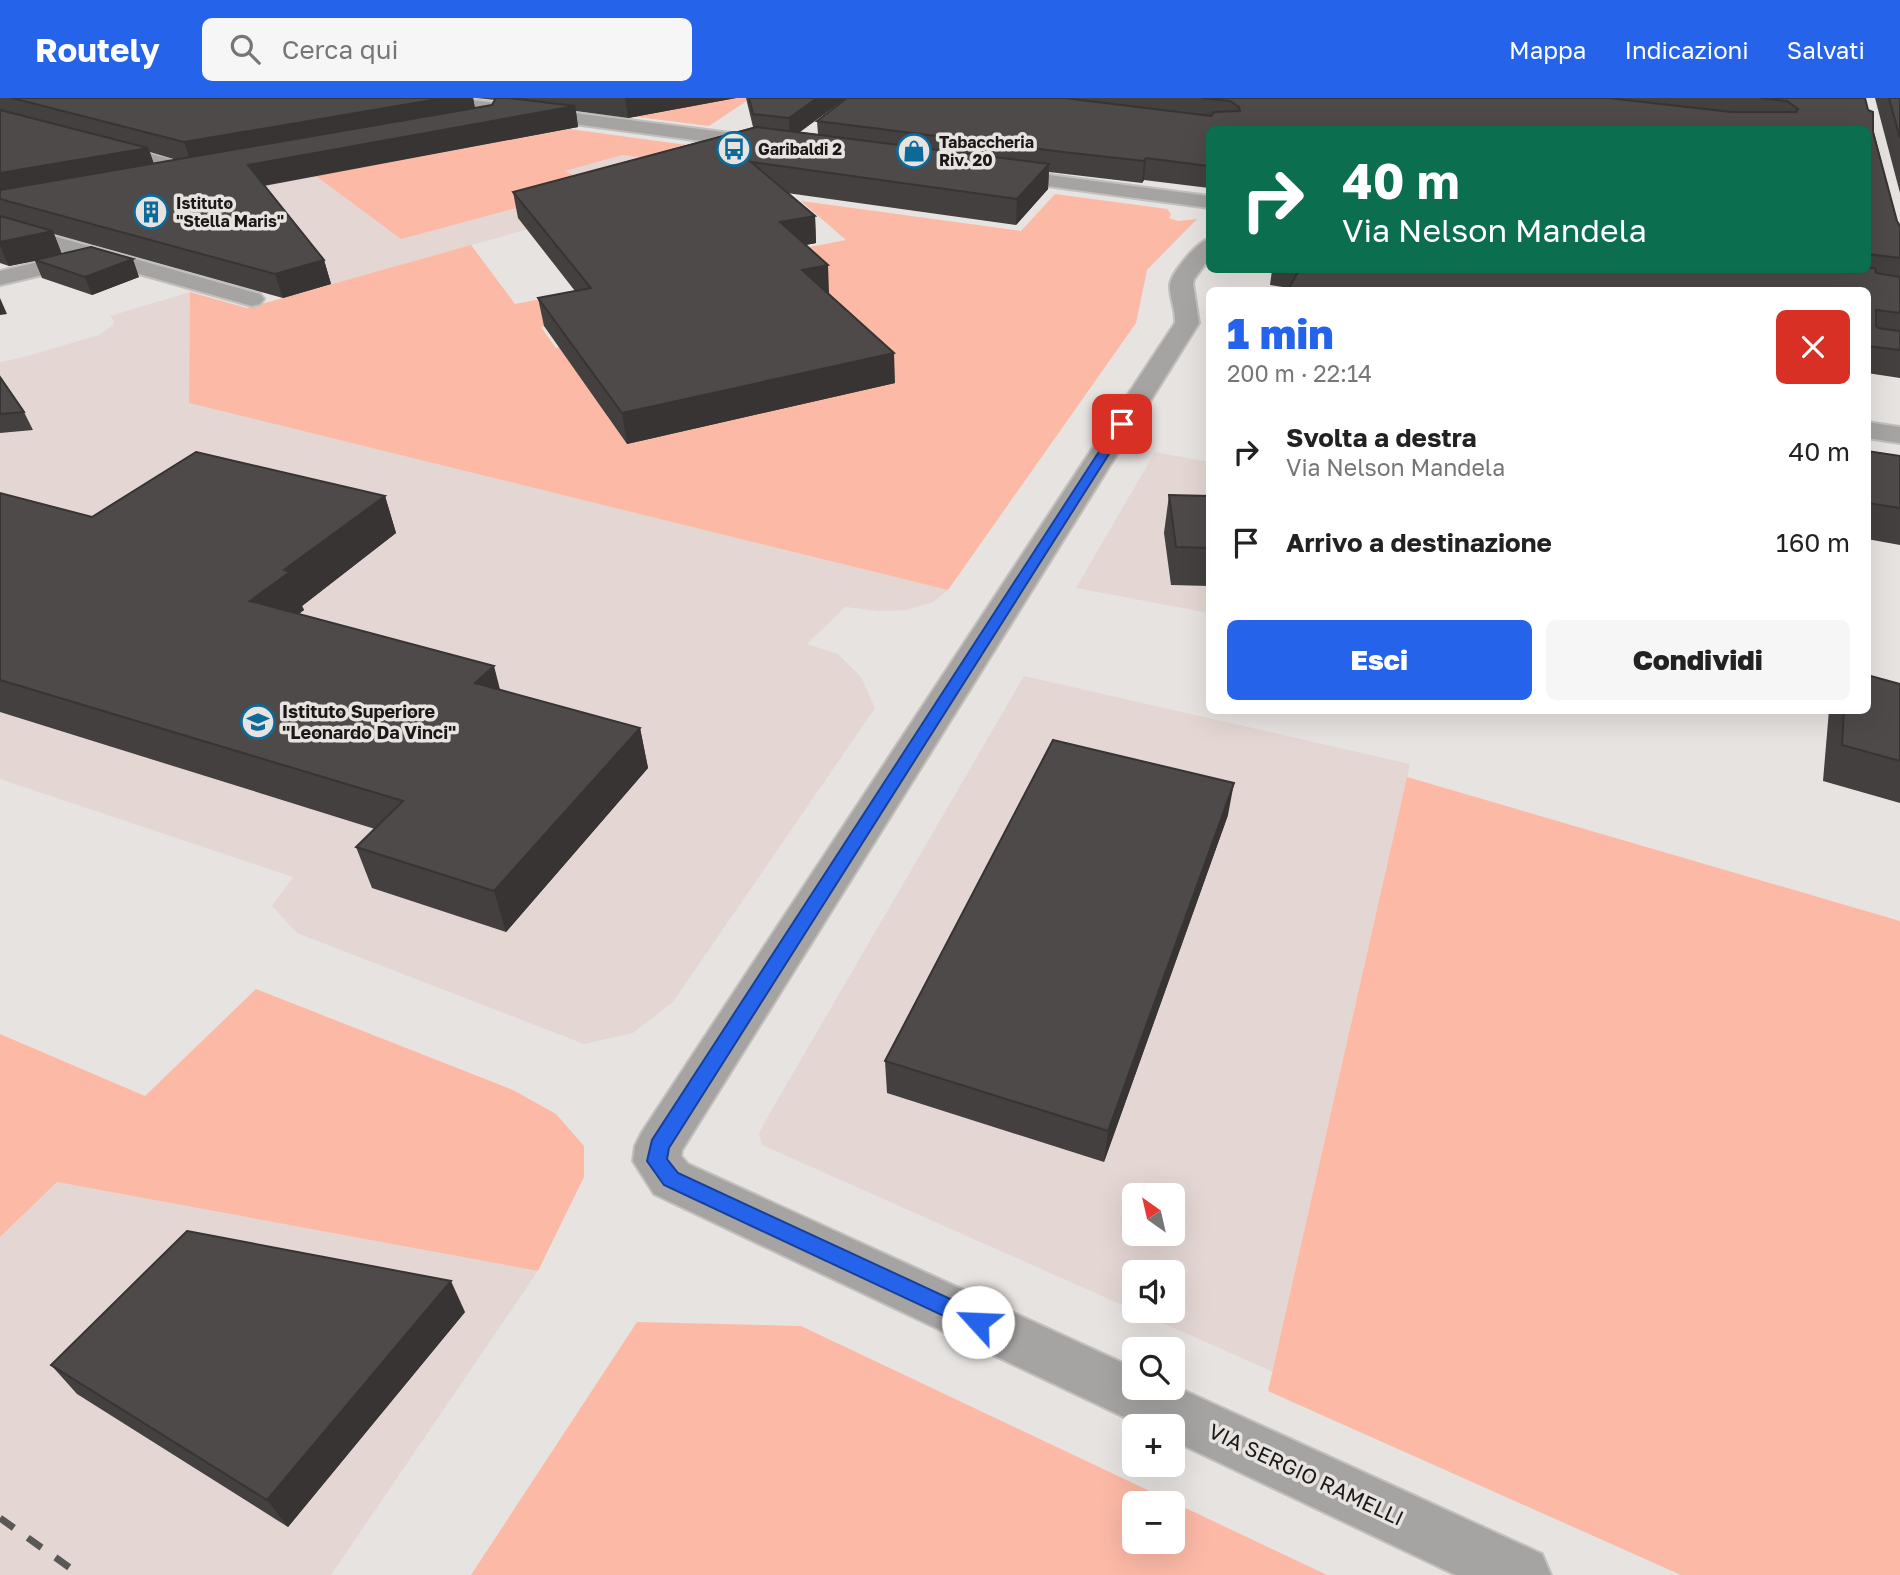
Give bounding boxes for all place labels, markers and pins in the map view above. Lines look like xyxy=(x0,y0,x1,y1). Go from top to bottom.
bus stop icon: Garibaldi 2 xyxy=(715,130,753,168)
shop icon: Tabaccheria Riv. 20 xyxy=(895,132,933,170)
place label: Tabaccheria Riv. 20 xyxy=(939,132,1034,170)
place label: Garibaldi 2 xyxy=(758,139,842,159)
building icon: Istituto "Stella Maris" xyxy=(132,193,170,231)
place label: Istituto "Stella Maris" xyxy=(176,193,284,231)
pin xyxy=(1092,394,1152,454)
place label: Istituto Superiore "Leonardo Da Vinci" xyxy=(282,700,456,743)
school or university icon: Istituto Superiore "Leonardo Da Vinci" xyxy=(239,703,277,741)

